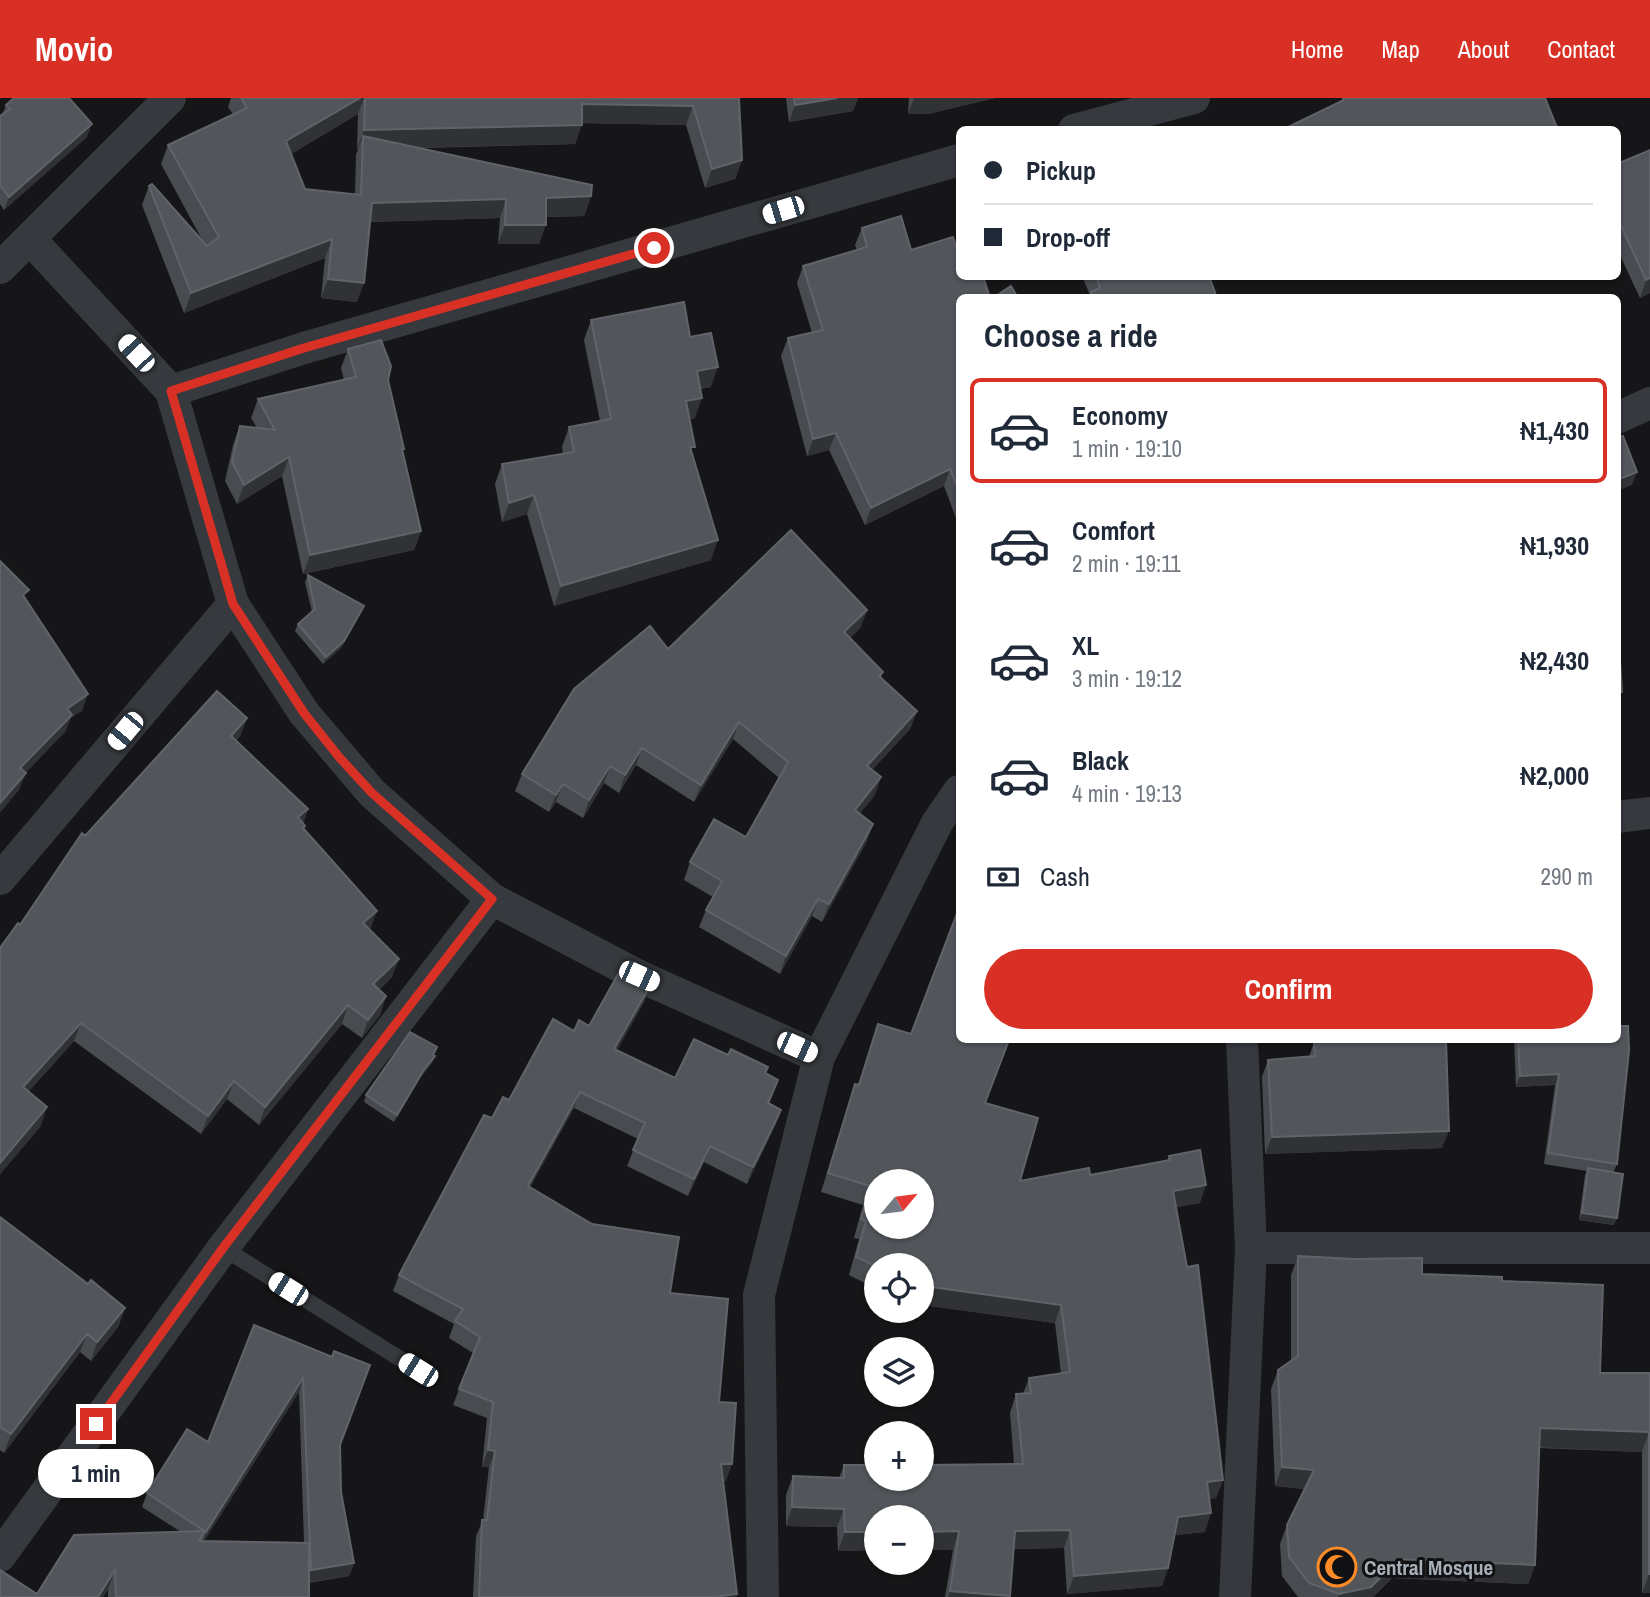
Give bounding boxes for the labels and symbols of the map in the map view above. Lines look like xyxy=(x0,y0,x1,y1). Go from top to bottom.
car xyxy=(760,194,807,226)
route start xyxy=(638,232,670,264)
car xyxy=(114,330,159,376)
car xyxy=(104,708,147,754)
car xyxy=(616,958,663,994)
car xyxy=(774,1029,821,1065)
north arrow xyxy=(864,1169,934,1239)
car xyxy=(265,1269,312,1309)
car xyxy=(395,1350,442,1390)
route end xyxy=(80,1408,112,1440)
callout: 1 min xyxy=(38,1448,154,1498)
mosque icon: Central Mosque xyxy=(1316,1546,1358,1588)
place label: Central Mosque xyxy=(1364,1553,1493,1582)

